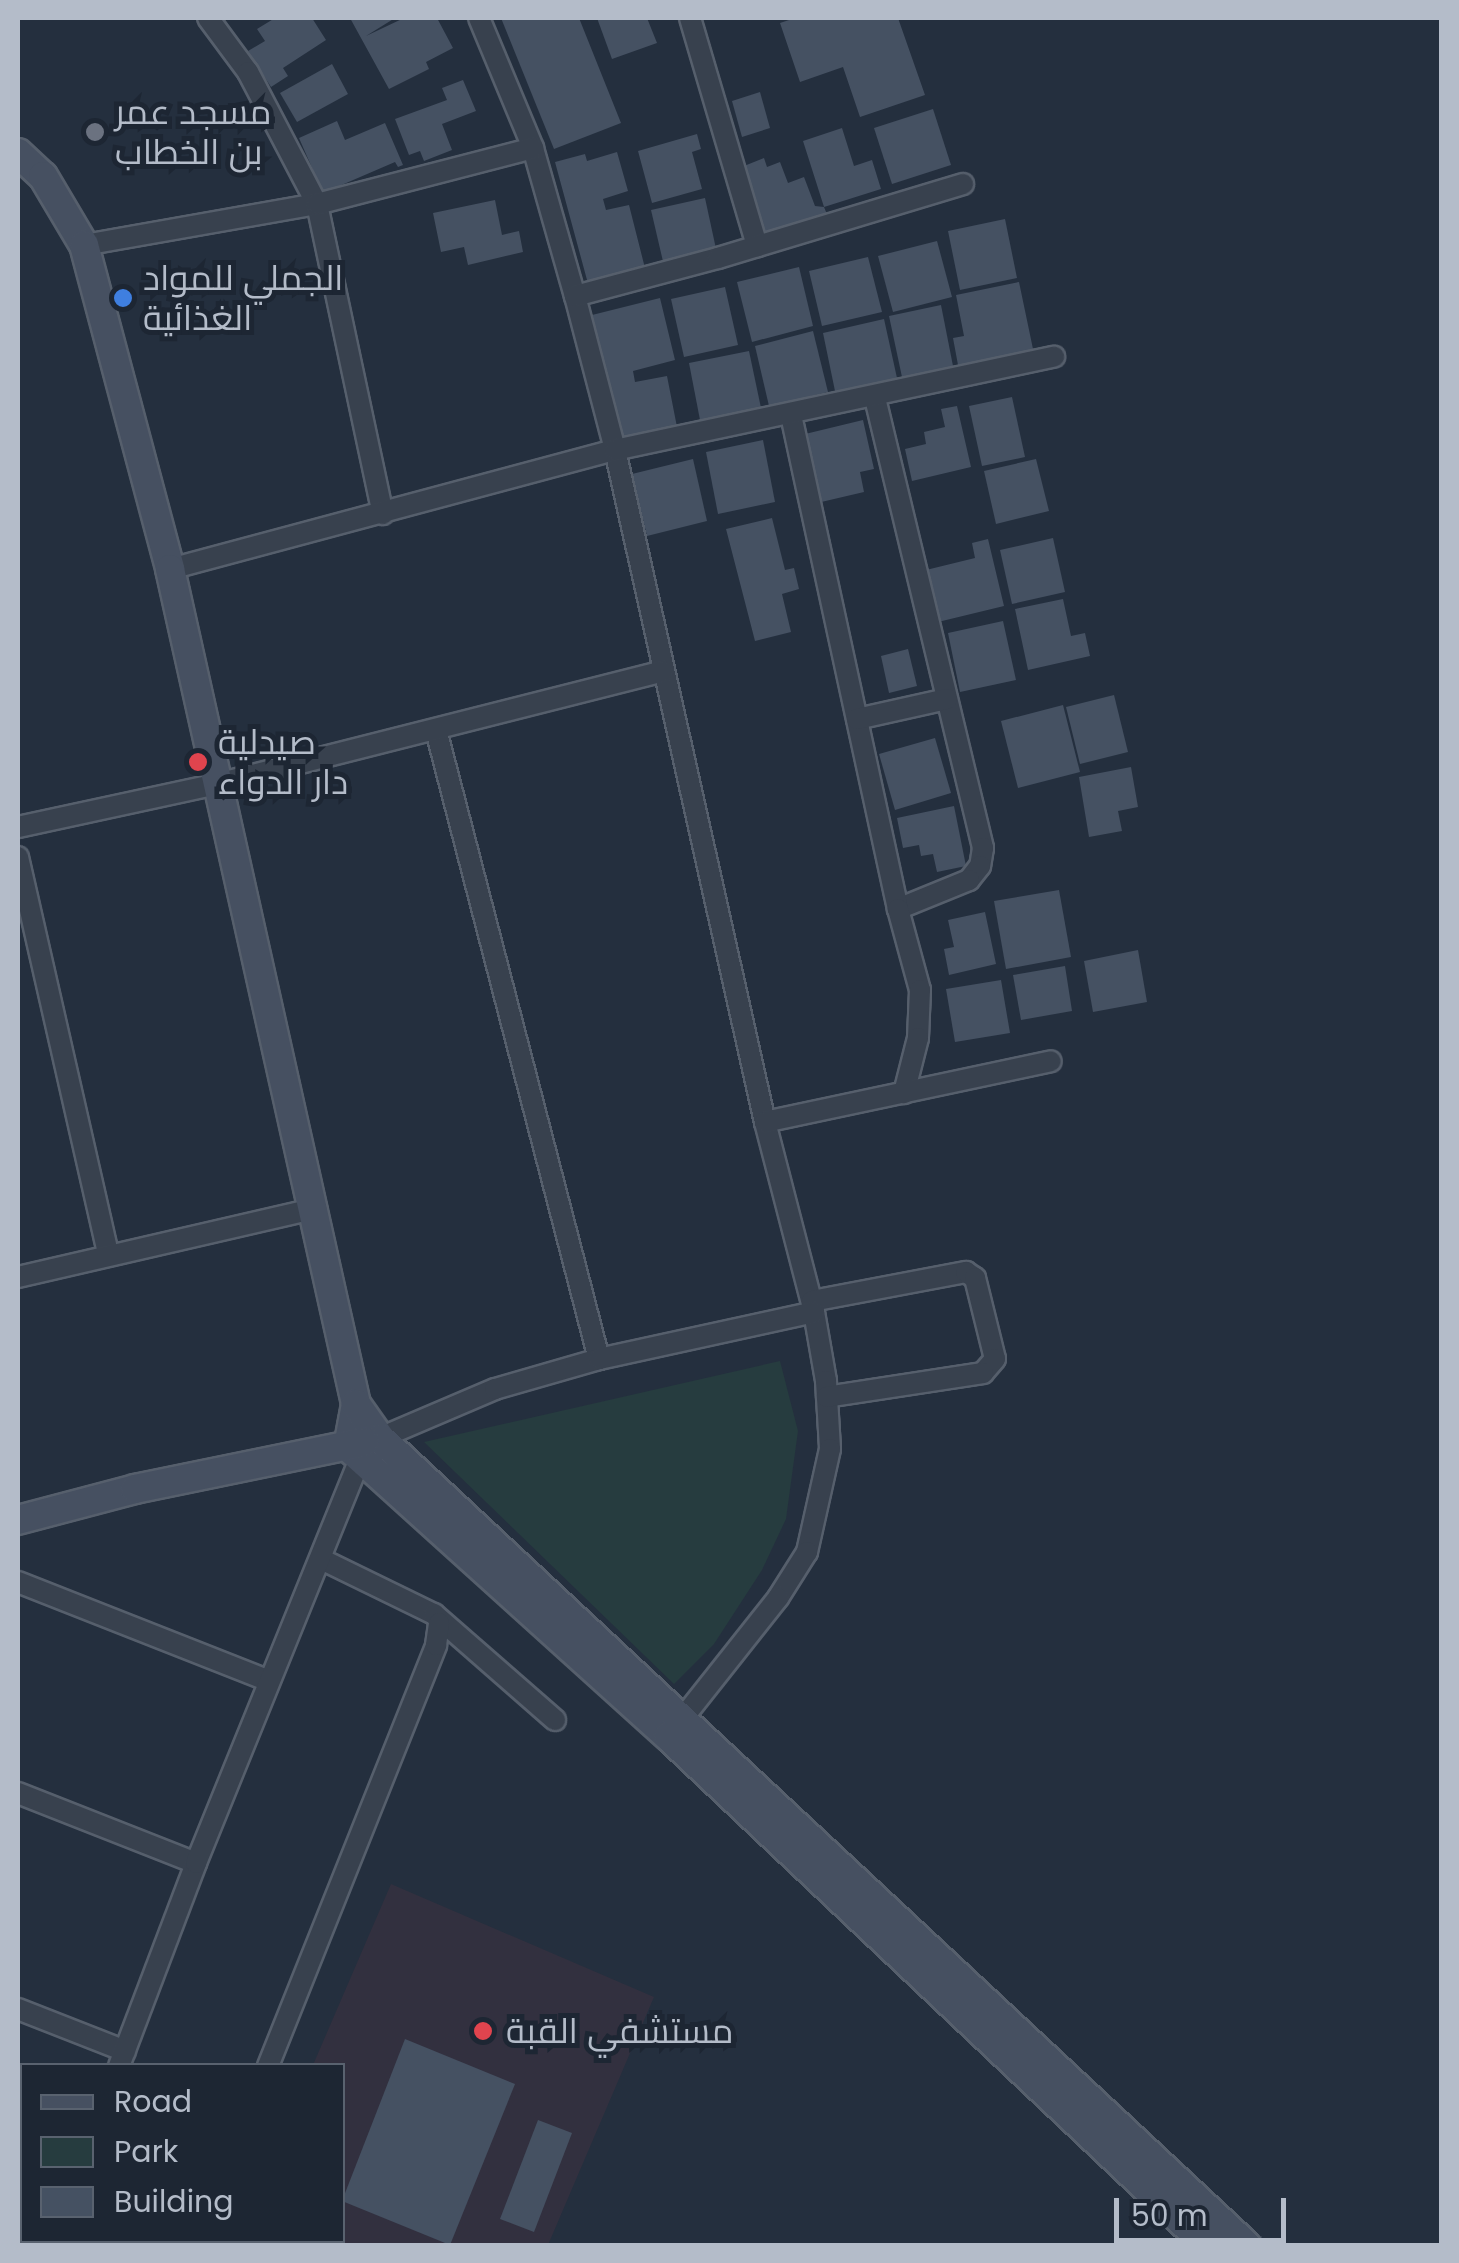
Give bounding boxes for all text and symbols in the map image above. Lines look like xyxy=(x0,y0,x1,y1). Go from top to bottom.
place label: مسجد عمر بن الخطاب xyxy=(115,91,272,173)
marker: مسجد عمر بن الخطاب xyxy=(84,121,106,143)
place label: الجملي للمواد الغذائية xyxy=(143,257,343,339)
marker: الجملي للمواد الغذائية xyxy=(112,287,134,309)
place label: صيدلية دار الدواء xyxy=(218,721,348,803)
marker: صيدلية دار الدواء xyxy=(187,751,209,773)
place label: مستشفي القبة xyxy=(506,2010,734,2052)
marker: مستشفي القبة xyxy=(470,2018,496,2044)
legend xyxy=(20,2063,345,2243)
text: Road xyxy=(114,2080,192,2123)
text: Park xyxy=(114,2130,178,2173)
scale bar xyxy=(1119,2178,1292,2240)
text: Building xyxy=(114,2180,234,2223)
text: 50 m xyxy=(1131,2194,1208,2237)

